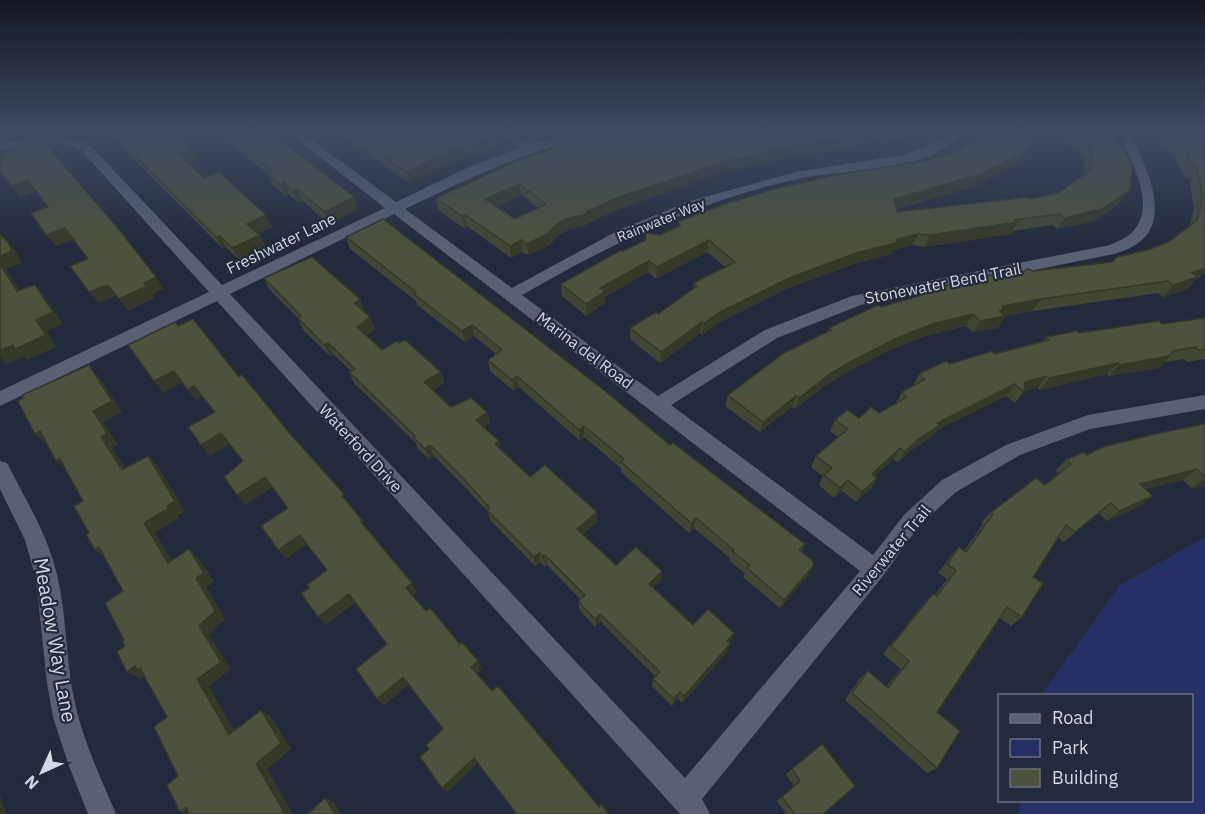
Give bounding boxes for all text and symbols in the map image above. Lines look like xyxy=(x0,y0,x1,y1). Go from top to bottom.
street label: Rainwater Way xyxy=(614,194,708,246)
street label: Freshwater Lane xyxy=(223,208,339,278)
street label: Stonewater Bend Trail xyxy=(863,258,1023,308)
street label: Marina del Road xyxy=(533,307,637,393)
street label: Waterford Drive xyxy=(315,400,407,496)
street label: Riverwater Trail xyxy=(847,500,935,600)
street label: Meadow Way Lane xyxy=(28,556,83,724)
legend xyxy=(998,694,1193,802)
text: Road xyxy=(1052,706,1093,729)
text: Park xyxy=(1052,736,1089,759)
north arrow xyxy=(12,742,72,802)
text: Building xyxy=(1052,766,1119,789)
text: N xyxy=(20,771,43,794)

